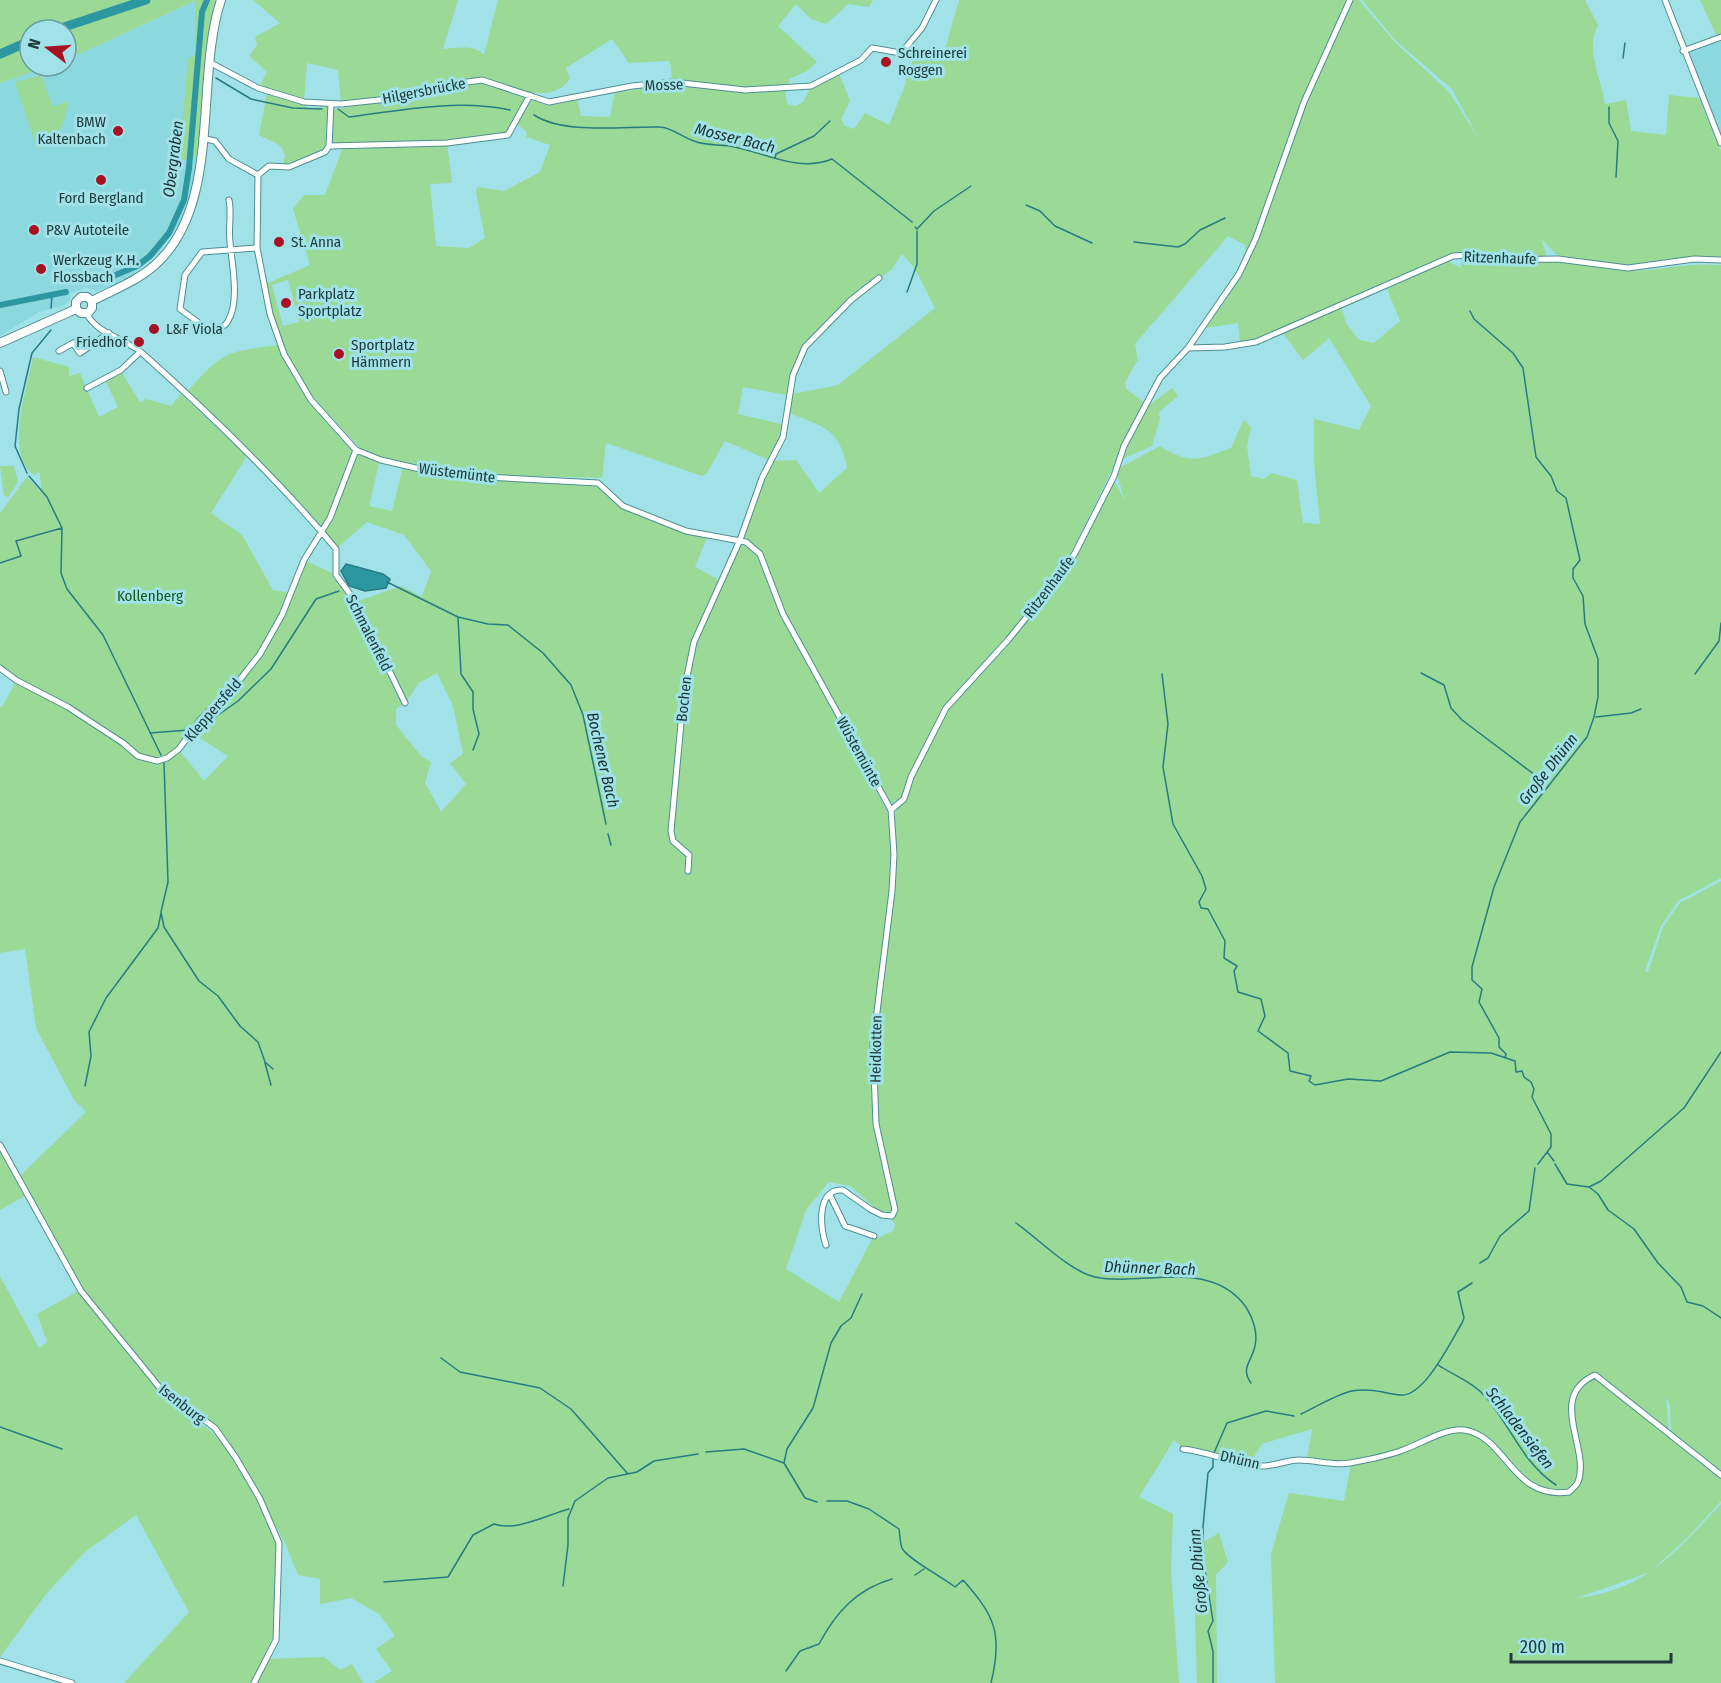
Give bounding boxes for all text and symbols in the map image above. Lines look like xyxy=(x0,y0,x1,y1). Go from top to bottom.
north arrow xyxy=(18,18,78,78)
text: N xyxy=(24,36,45,51)
place label: Schreinerei Roggen xyxy=(898,44,967,79)
marker: Schreinerei Roggen xyxy=(879,55,893,69)
street label: Hilgersbrücke xyxy=(381,74,467,108)
street label: Mosse xyxy=(644,75,684,95)
place label: BMW Kaltenbach xyxy=(37,113,106,148)
water label: Mosser Bach xyxy=(693,119,777,157)
water label: Obergraben xyxy=(159,120,187,198)
marker: BMW Kaltenbach xyxy=(111,124,125,138)
marker: Ford Bergland xyxy=(94,173,108,187)
place label: Ford Bergland xyxy=(58,189,144,207)
place label: P&V Autoteile xyxy=(46,221,129,239)
marker: P&V Autoteile xyxy=(27,223,41,237)
place label: St. Anna xyxy=(291,233,341,251)
marker: St. Anna xyxy=(272,235,286,249)
street label: Ritzenhaufe xyxy=(1463,248,1537,268)
place label: Werkzeug K.H. Flossbach xyxy=(53,251,139,286)
marker: Werkzeug K.H. Flossbach xyxy=(34,262,48,276)
place label: Parkplatz Sportplatz xyxy=(298,285,362,320)
marker: Parkplatz Sportplatz xyxy=(279,296,293,310)
place label: L&F Viola xyxy=(166,320,223,338)
marker: L&F Viola xyxy=(147,322,161,336)
place label: Friedhof xyxy=(76,333,128,351)
marker: Friedhof xyxy=(132,335,146,349)
place label: Sportplatz Hämmern xyxy=(351,336,415,371)
marker: Sportplatz Hämmern xyxy=(332,347,346,361)
street label: Wüstemünte xyxy=(418,459,496,487)
street label: Ritzenhaufe xyxy=(1020,552,1078,622)
park label: Kollenberg xyxy=(117,587,183,605)
street label: Schmalenfeld xyxy=(342,592,396,674)
street label: Kleppersfeld xyxy=(181,675,245,745)
street label: Bochen xyxy=(673,675,695,723)
water label: Bochener Bach xyxy=(583,710,623,810)
street label: Wüstemünte xyxy=(833,714,885,790)
water label: Große Dhünn xyxy=(1514,730,1582,808)
street label: Heidkotten xyxy=(866,1015,886,1083)
water label: Dhünner Bach xyxy=(1104,1257,1196,1279)
street label: Isenburg xyxy=(155,1380,209,1428)
water label: Schladensiefen xyxy=(1481,1382,1558,1473)
street label: Dhünn xyxy=(1218,1447,1262,1473)
water label: Große Dhünn xyxy=(1185,1528,1211,1614)
scale bar xyxy=(1511,1626,1672,1664)
text: 200 m xyxy=(1520,1636,1565,1658)

